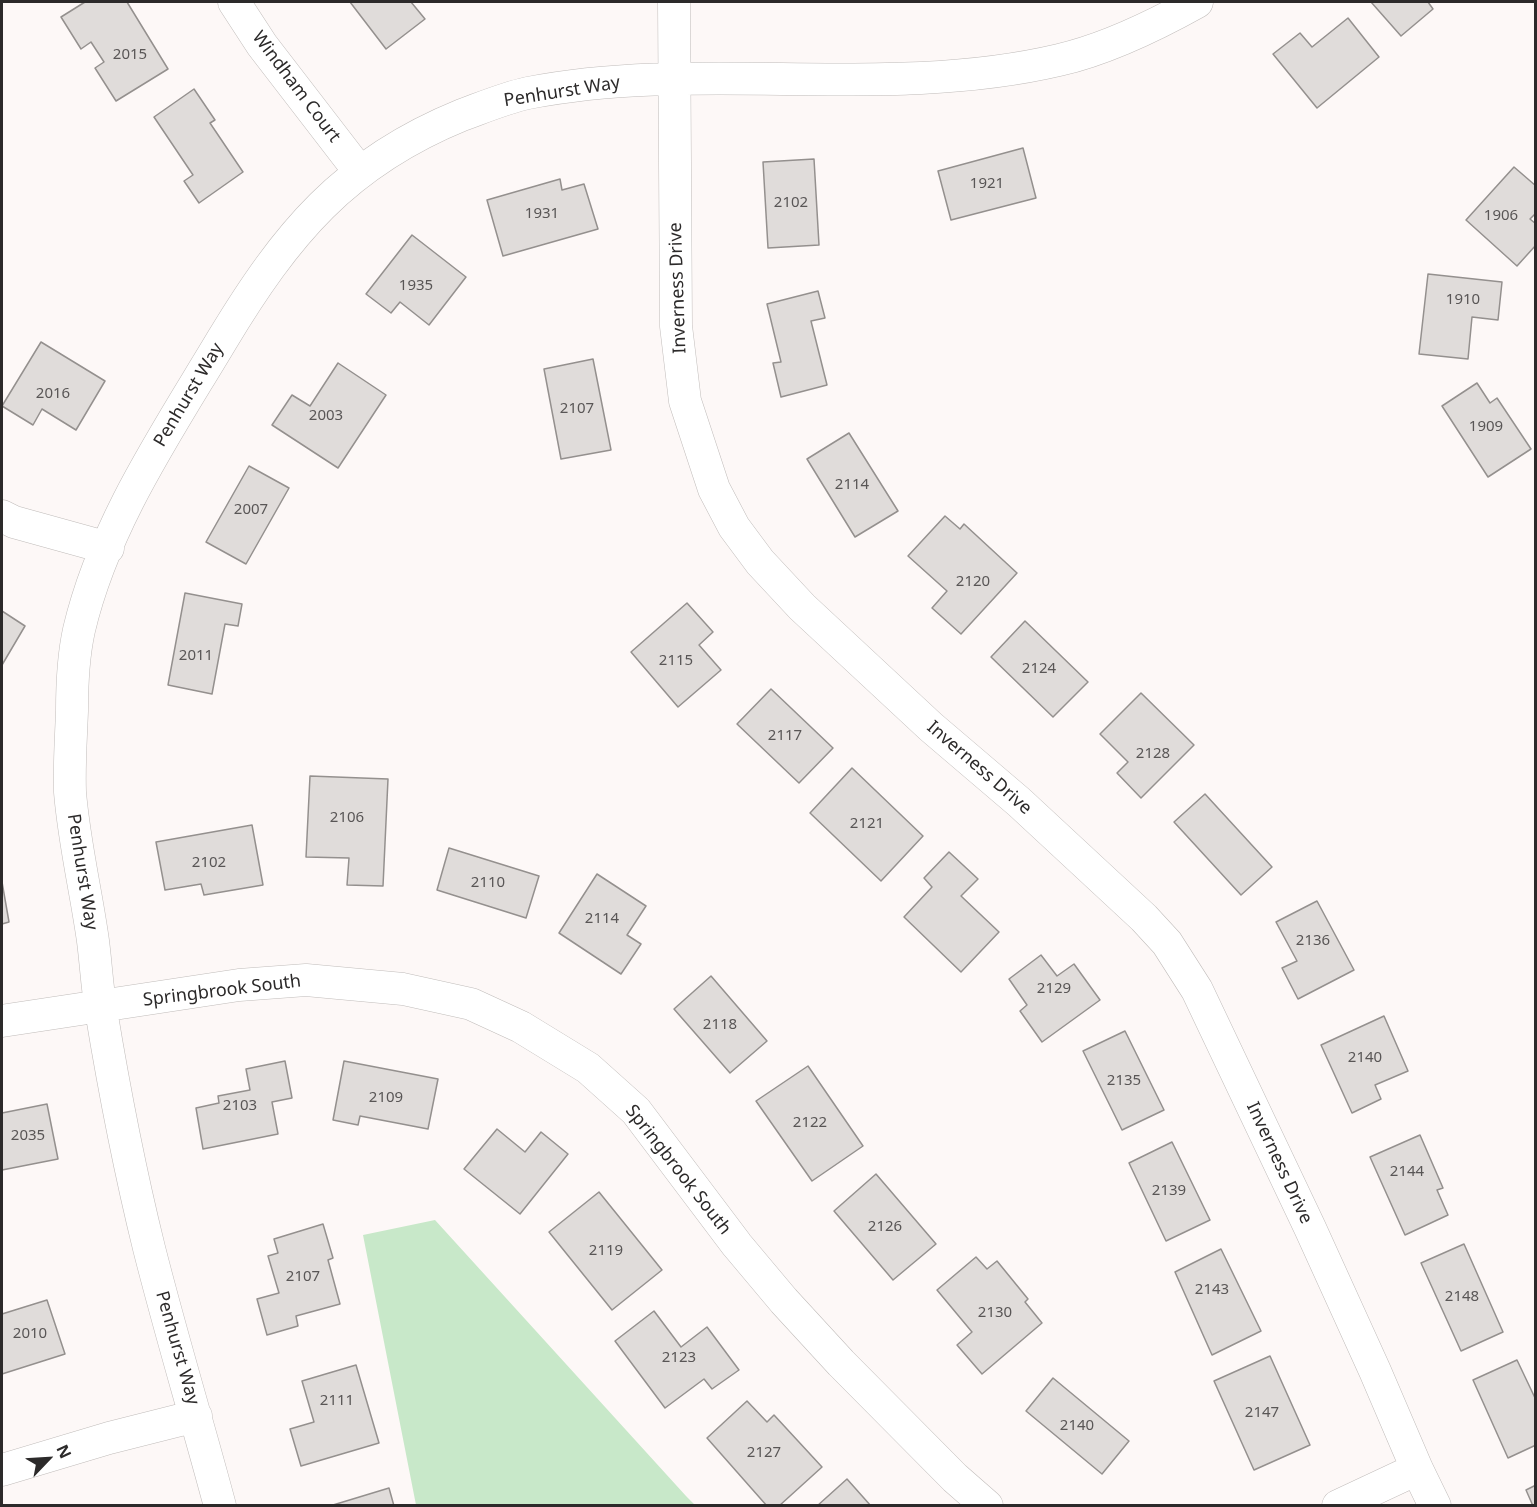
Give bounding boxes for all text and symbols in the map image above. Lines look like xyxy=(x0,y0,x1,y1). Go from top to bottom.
street label: Windham Court xyxy=(247,27,345,147)
house number: 2015 xyxy=(113,46,147,64)
street label: Penhurst Way xyxy=(502,72,622,112)
house number: 1921 xyxy=(970,175,1004,193)
house number: 2102 xyxy=(774,194,808,212)
house number: 1931 xyxy=(525,205,559,223)
house number: 1906 xyxy=(1484,207,1518,225)
street label: Inverness Drive xyxy=(665,222,691,354)
house number: 1935 xyxy=(399,277,433,295)
house number: 1910 xyxy=(1446,291,1480,309)
street label: Penhurst Way xyxy=(150,339,228,451)
house number: 2016 xyxy=(36,385,70,403)
house number: 2107 xyxy=(560,400,594,418)
house number: 2003 xyxy=(309,407,343,425)
house number: 1909 xyxy=(1469,418,1503,436)
house number: 2114 xyxy=(835,476,869,494)
house number: 2007 xyxy=(234,501,268,519)
house number: 2120 xyxy=(956,573,990,591)
house number: 2011 xyxy=(179,647,213,665)
house number: 2115 xyxy=(659,652,693,670)
house number: 2124 xyxy=(1022,660,1056,678)
street label: Inverness Drive xyxy=(922,717,1036,819)
house number: 2117 xyxy=(768,727,802,745)
house number: 2128 xyxy=(1136,745,1170,763)
house number: 2106 xyxy=(330,809,364,827)
street label: Penhurst Way xyxy=(62,812,102,932)
house number: 2121 xyxy=(850,815,884,833)
house number: 2102 xyxy=(192,854,226,872)
house number: 2110 xyxy=(471,874,505,892)
house number: 2114 xyxy=(585,910,619,928)
house number: 2136 xyxy=(1296,932,1330,950)
street label: Springbrook South xyxy=(142,971,302,1011)
house number: 2129 xyxy=(1037,980,1071,998)
house number: 2118 xyxy=(703,1016,737,1034)
house number: 2140 xyxy=(1348,1049,1382,1067)
house number: 2135 xyxy=(1107,1072,1141,1090)
house number: 2109 xyxy=(369,1089,403,1107)
house number: 2103 xyxy=(223,1097,257,1115)
street label: Inverness Drive xyxy=(1241,1099,1317,1227)
street label: Springbrook South xyxy=(621,1101,735,1239)
house number: 2122 xyxy=(793,1114,827,1132)
house number: 2035 xyxy=(11,1127,45,1145)
house number: 2144 xyxy=(1390,1163,1424,1181)
house number: 2139 xyxy=(1152,1182,1186,1200)
house number: 2126 xyxy=(868,1218,902,1236)
house number: 2119 xyxy=(589,1242,623,1260)
house number: 2107 xyxy=(286,1268,320,1286)
house number: 2143 xyxy=(1195,1281,1229,1299)
house number: 2148 xyxy=(1445,1288,1479,1306)
street label: Penhurst Way xyxy=(150,1289,204,1407)
house number: 2130 xyxy=(978,1304,1012,1322)
house number: 2010 xyxy=(13,1325,47,1343)
house number: 2123 xyxy=(662,1349,696,1367)
house number: 2111 xyxy=(320,1392,354,1410)
house number: 2147 xyxy=(1245,1404,1279,1422)
house number: 2140 xyxy=(1060,1417,1094,1435)
north arrow xyxy=(18,1429,78,1489)
text: N xyxy=(52,1441,77,1462)
house number: 2127 xyxy=(747,1444,781,1462)

